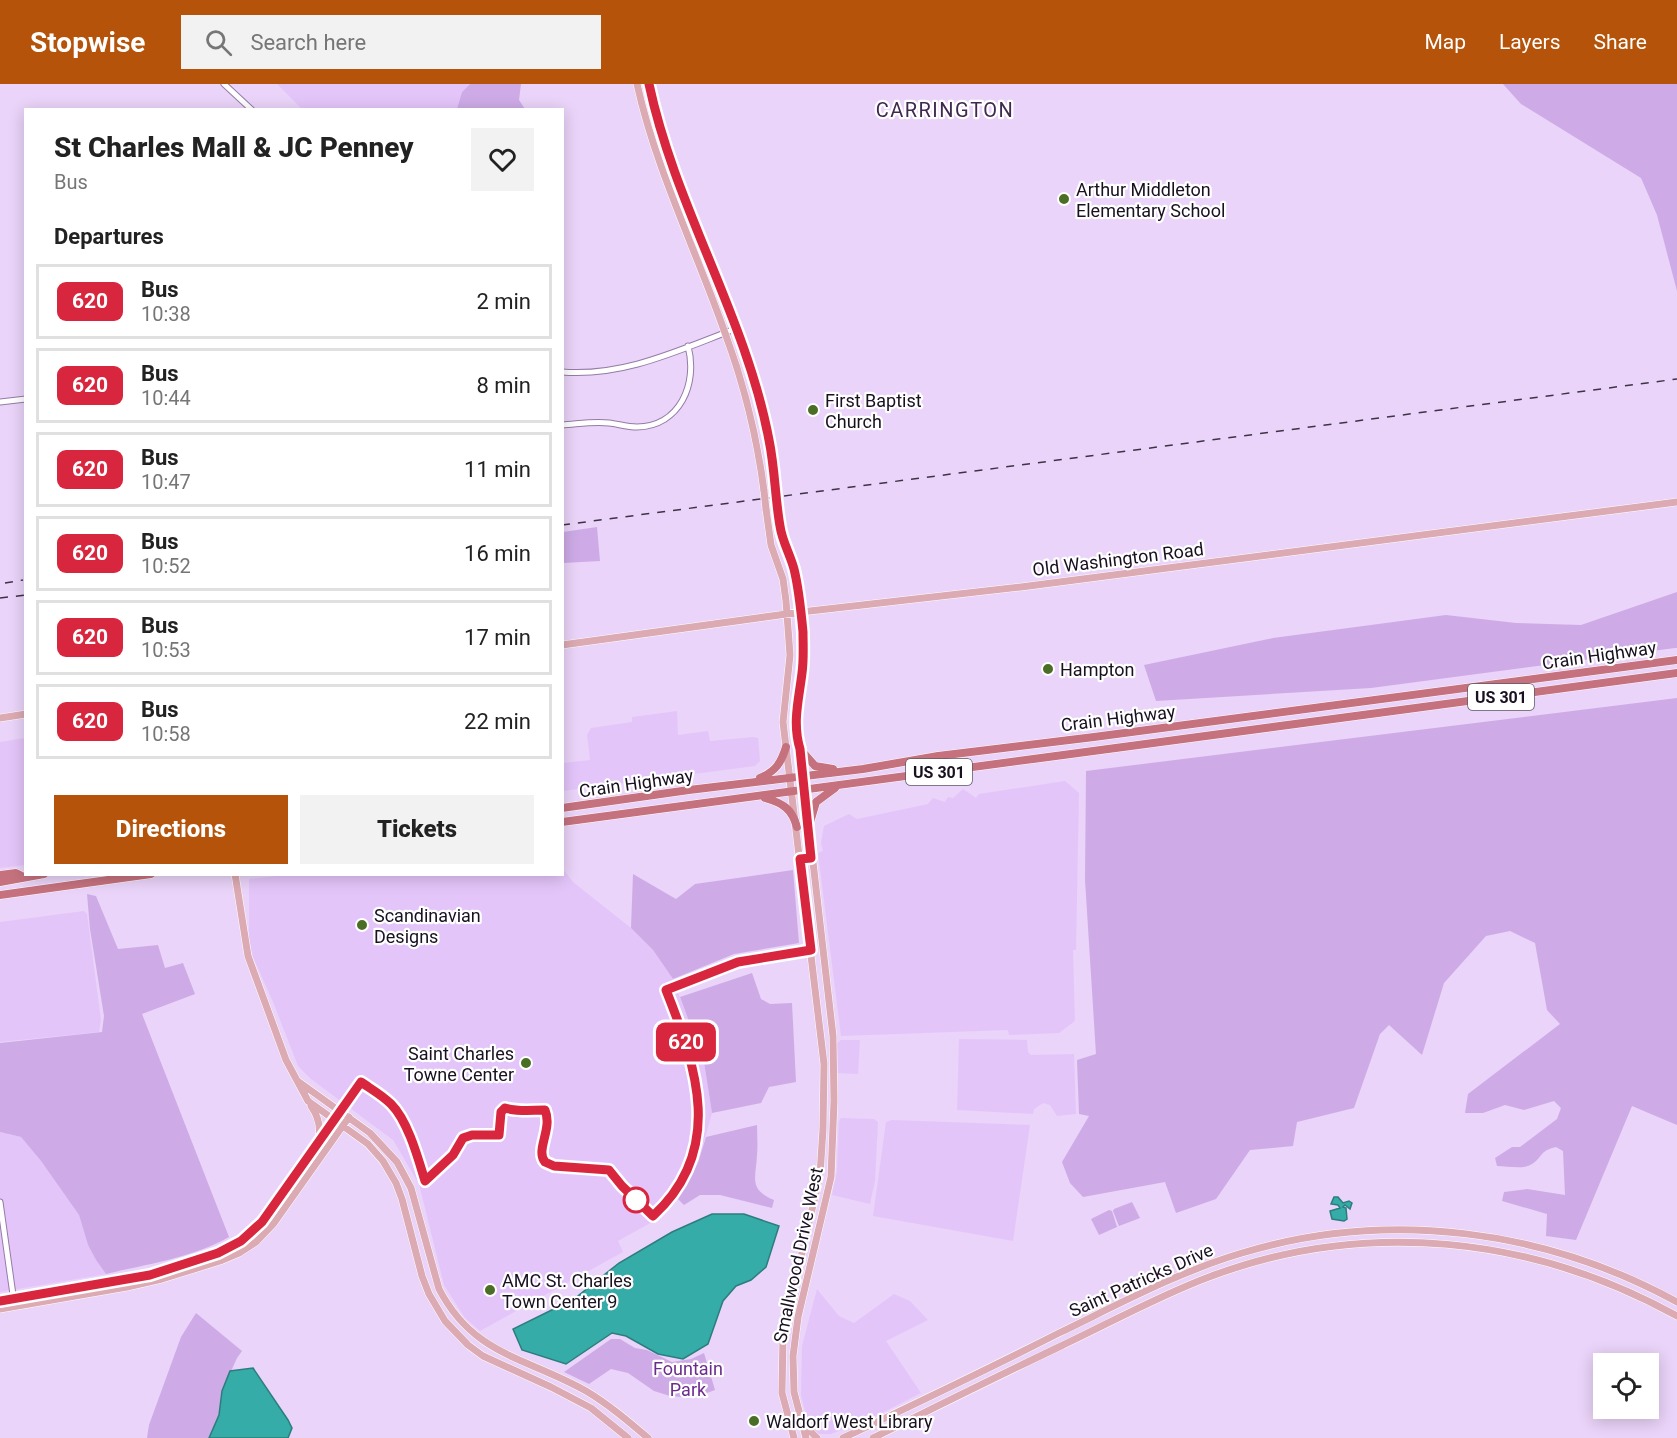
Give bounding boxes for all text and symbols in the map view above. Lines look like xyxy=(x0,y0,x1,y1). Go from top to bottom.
search box xyxy=(181,15,601,69)
text: Stopwise xyxy=(30,26,145,59)
icon: search xyxy=(202,26,235,59)
text: Search here xyxy=(250,30,366,55)
text: Map xyxy=(1424,30,1466,54)
text: Layers xyxy=(1499,30,1560,54)
text: Share xyxy=(1593,30,1647,54)
district label: CARRINGTON xyxy=(876,98,1014,122)
button: heart xyxy=(471,128,534,191)
text: St Charles Mall & JC Penney xyxy=(54,131,414,164)
text: Bus xyxy=(54,170,88,194)
place label: Arthur Middleton Elementary School xyxy=(1076,179,1225,221)
marker: Arthur Middleton Elementary School xyxy=(1057,192,1071,206)
text: Departures xyxy=(54,224,164,249)
text: Bus xyxy=(141,277,179,302)
text: 620 xyxy=(72,289,108,313)
text: 2 min xyxy=(476,289,531,314)
text: 10:38 xyxy=(141,302,191,326)
text: Bus xyxy=(141,361,179,386)
text: 620 xyxy=(72,373,108,397)
text: 8 min xyxy=(476,373,531,398)
text: 10:44 xyxy=(141,386,191,410)
place label: First Baptist Church xyxy=(825,390,922,432)
marker: First Baptist Church xyxy=(806,403,820,417)
text: Bus xyxy=(141,445,179,470)
text: 620 xyxy=(72,457,108,481)
text: 11 min xyxy=(464,457,531,482)
text: 10:47 xyxy=(141,470,191,494)
text: Bus xyxy=(141,529,179,554)
street label: Old Washington Road xyxy=(1031,538,1205,580)
text: 620 xyxy=(72,541,108,565)
text: 16 min xyxy=(464,541,531,566)
text: 10:52 xyxy=(141,554,191,578)
text: Bus xyxy=(141,613,179,638)
text: 620 xyxy=(72,625,108,649)
text: 17 min xyxy=(464,625,531,650)
street label: Crain Highway xyxy=(1541,637,1658,673)
text: 10:53 xyxy=(141,638,191,662)
place label: Hampton xyxy=(1060,659,1134,680)
marker: Hampton xyxy=(1041,662,1055,676)
road number: US 301 xyxy=(1468,684,1534,710)
text: Bus xyxy=(141,697,179,722)
street label: Crain Highway xyxy=(1060,701,1177,735)
text: 620 xyxy=(72,709,108,733)
text: 22 min xyxy=(464,709,531,734)
text: 10:58 xyxy=(141,722,191,746)
road number: US 301 xyxy=(906,759,972,785)
street label: Crain Highway xyxy=(578,765,695,801)
button: Directions xyxy=(54,795,288,864)
button: Tickets xyxy=(300,795,534,864)
place label: Scandinavian Designs xyxy=(374,905,481,947)
marker: Scandinavian Designs xyxy=(355,918,369,932)
line badge: 620 xyxy=(652,1022,720,1062)
text: 620 xyxy=(668,1030,704,1054)
place label: Saint Charles Towne Center xyxy=(404,1043,514,1085)
marker: Saint Charles Towne Center xyxy=(519,1056,533,1070)
street label: Smallwood Drive West xyxy=(769,1165,827,1345)
unlabelled marker xyxy=(623,1187,649,1213)
street label: Saint Patricks Drive xyxy=(1066,1239,1216,1321)
place label: AMC St. Charles Town Center 9 xyxy=(502,1270,632,1312)
marker: AMC St. Charles Town Center 9 xyxy=(483,1283,497,1297)
map controls xyxy=(1593,1353,1659,1419)
button: locate xyxy=(1593,1353,1659,1419)
park label: Fountain Park xyxy=(653,1358,723,1400)
place label: Waldorf West Library xyxy=(766,1411,933,1432)
marker: Waldorf West Library xyxy=(747,1414,761,1428)

